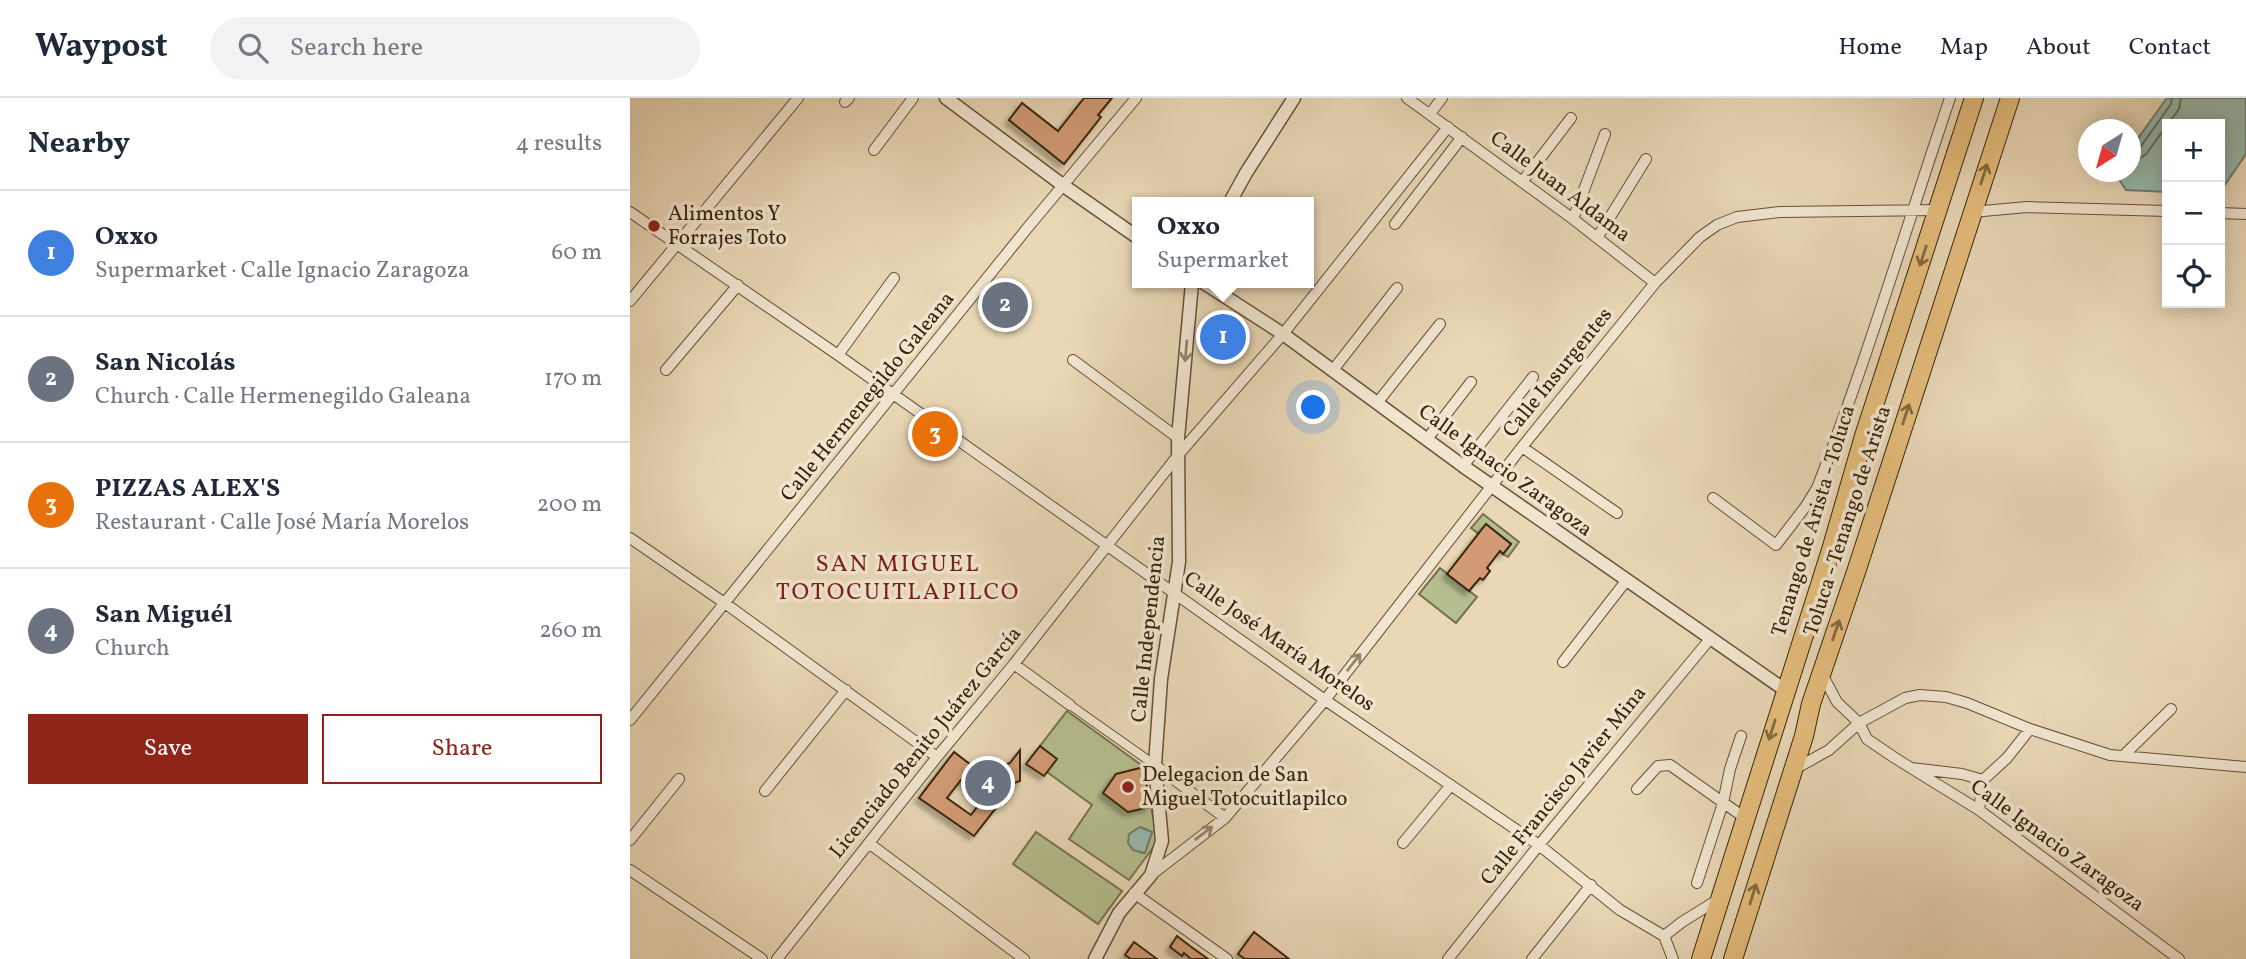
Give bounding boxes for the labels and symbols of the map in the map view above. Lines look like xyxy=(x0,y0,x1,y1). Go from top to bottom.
north arrow xyxy=(2078,119,2141,182)
street label: Calle Juan Aldama xyxy=(1484,124,1636,250)
one-way arrow xyxy=(1979,164,1991,186)
place label: Alimentos Y Forrajes Toto xyxy=(668,200,787,253)
marker: Alimentos Y Forrajes Toto xyxy=(646,218,662,234)
one-way arrow xyxy=(1916,245,1928,267)
pin: 2 xyxy=(982,279,1028,331)
street label: Calle Hermenegildo Galeana xyxy=(774,286,962,508)
street label: Calle Insurgentes xyxy=(1496,302,1620,444)
pin: 1 xyxy=(1200,311,1246,363)
one-way arrow xyxy=(1179,339,1192,362)
your location xyxy=(1296,390,1330,424)
street label: Calle Ignacio Zaragoza xyxy=(1412,398,1598,544)
street label: Tenango de Arista - Toluca xyxy=(1765,402,1863,640)
street label: Toluca - Tenango de Arista xyxy=(1797,402,1899,640)
one-way arrow xyxy=(1900,403,1913,425)
pin: 3 xyxy=(912,408,958,460)
street label: Calle Independencia xyxy=(1125,534,1173,724)
district label: SAN MIGUEL TOTOCUITLAPILCO xyxy=(776,548,1020,610)
street label: Calle José María Morelos xyxy=(1178,565,1380,719)
one-way arrow xyxy=(1831,620,1843,642)
street label: Licenciado Benito Juárez García xyxy=(823,621,1029,865)
one-way arrow xyxy=(1346,654,1362,672)
street label: Calle Francisco Javier Mina xyxy=(1474,680,1654,892)
one-way arrow xyxy=(1765,719,1778,741)
pin: 4 xyxy=(965,757,1011,809)
place label: Delegacion de San Miguel Totocuitlapilco xyxy=(1142,761,1347,814)
street label: Calle Ignacio Zaragoza xyxy=(1964,773,2150,919)
marker: Delegacion de San Miguel Totocuitlapilco xyxy=(1120,779,1136,795)
one-way arrow xyxy=(1195,826,1214,841)
one-way arrow xyxy=(1748,883,1761,905)

